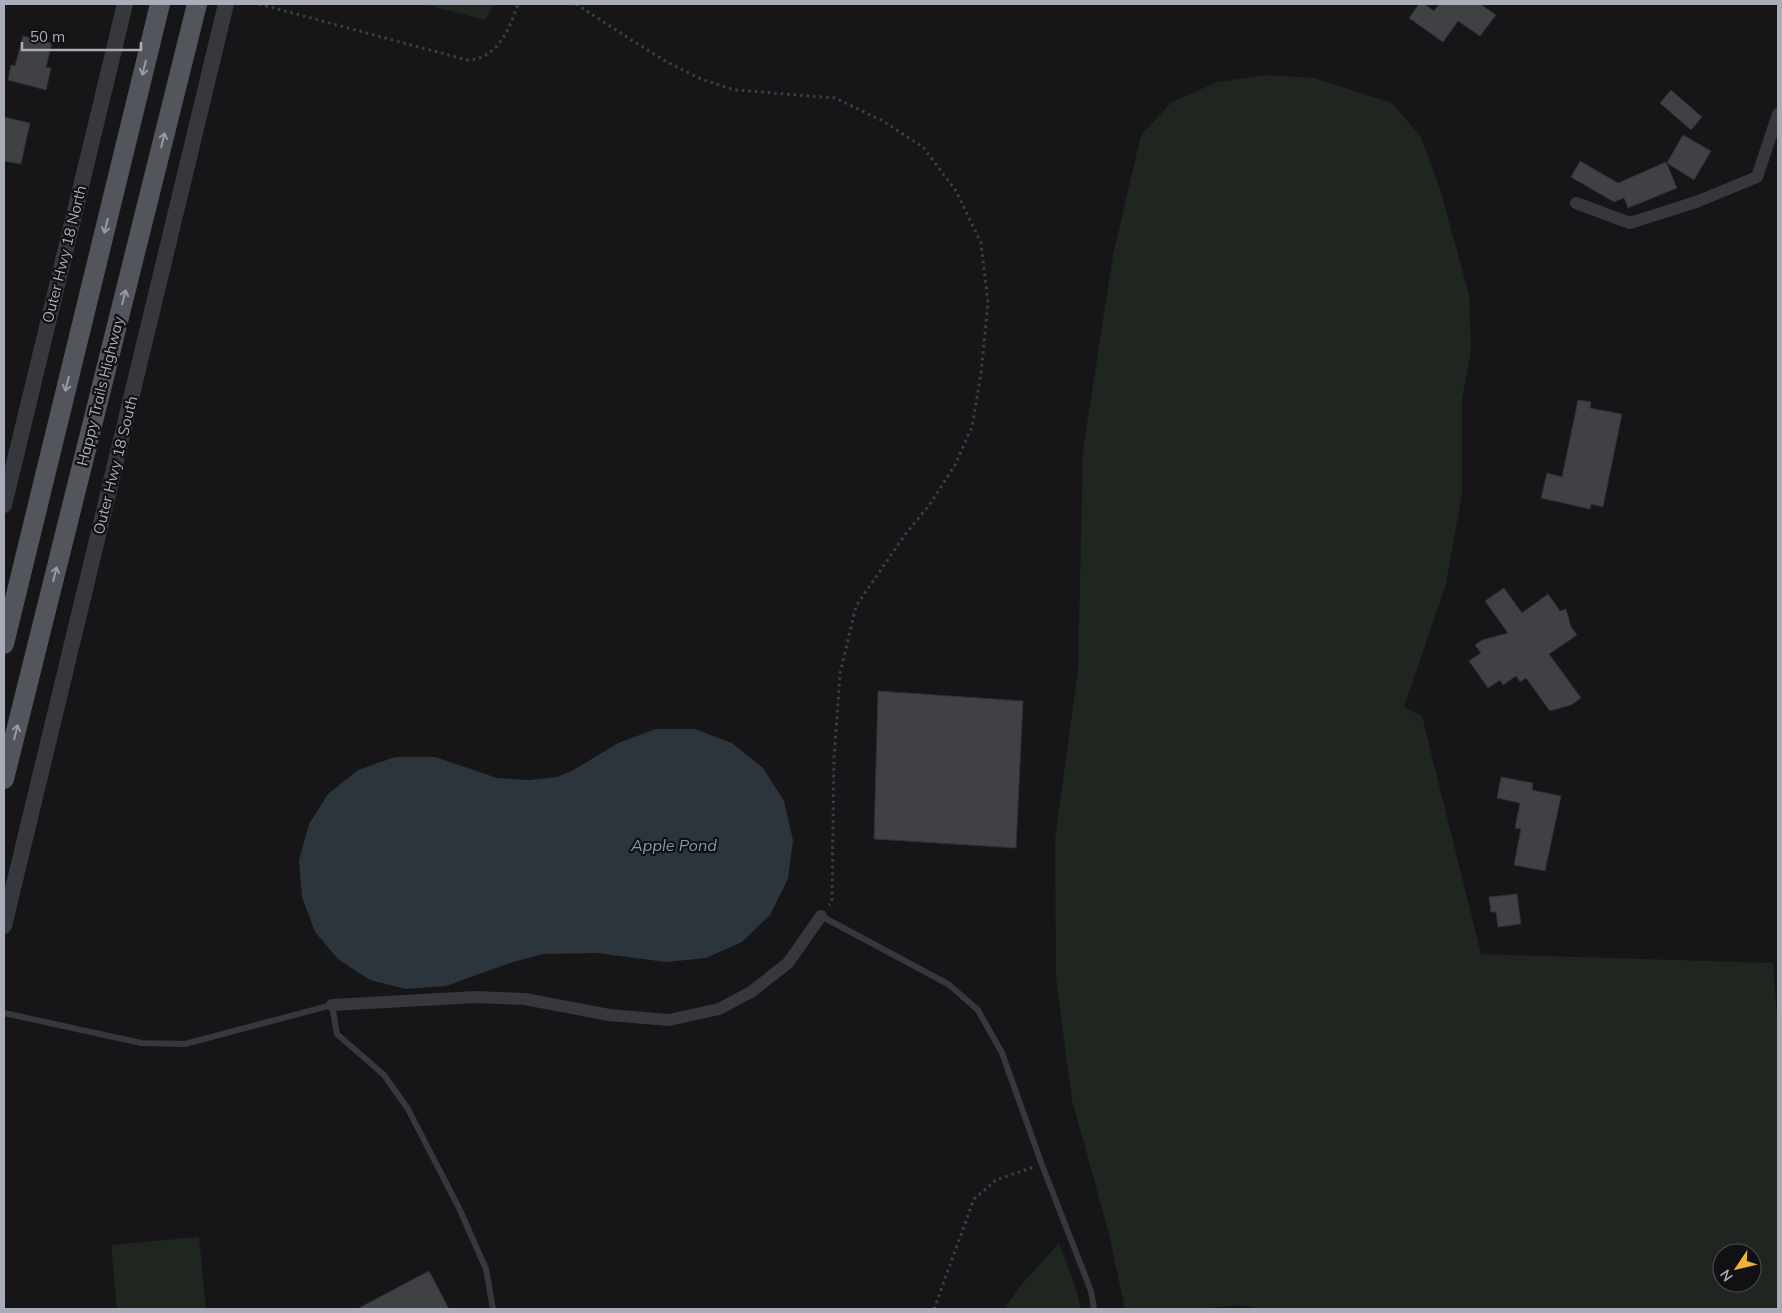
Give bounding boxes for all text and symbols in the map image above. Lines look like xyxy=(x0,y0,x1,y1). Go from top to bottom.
scale bar xyxy=(22,20,141,52)
text: 50 m xyxy=(30,27,65,46)
one-way arrow xyxy=(139,60,148,76)
one-way arrow xyxy=(159,132,168,148)
street label: Outer Hwy 18 North xyxy=(38,183,90,325)
one-way arrow xyxy=(100,218,110,234)
one-way arrow xyxy=(120,290,129,306)
street label: Happy Trails Highway xyxy=(72,314,128,468)
one-way arrow xyxy=(62,375,71,391)
street label: Outer Hwy 18 South xyxy=(89,394,141,536)
one-way arrow xyxy=(51,566,60,582)
one-way arrow xyxy=(11,724,21,740)
water label: Apple Pond xyxy=(630,835,717,855)
north arrow xyxy=(1712,1243,1762,1293)
text: N xyxy=(1716,1266,1737,1285)

